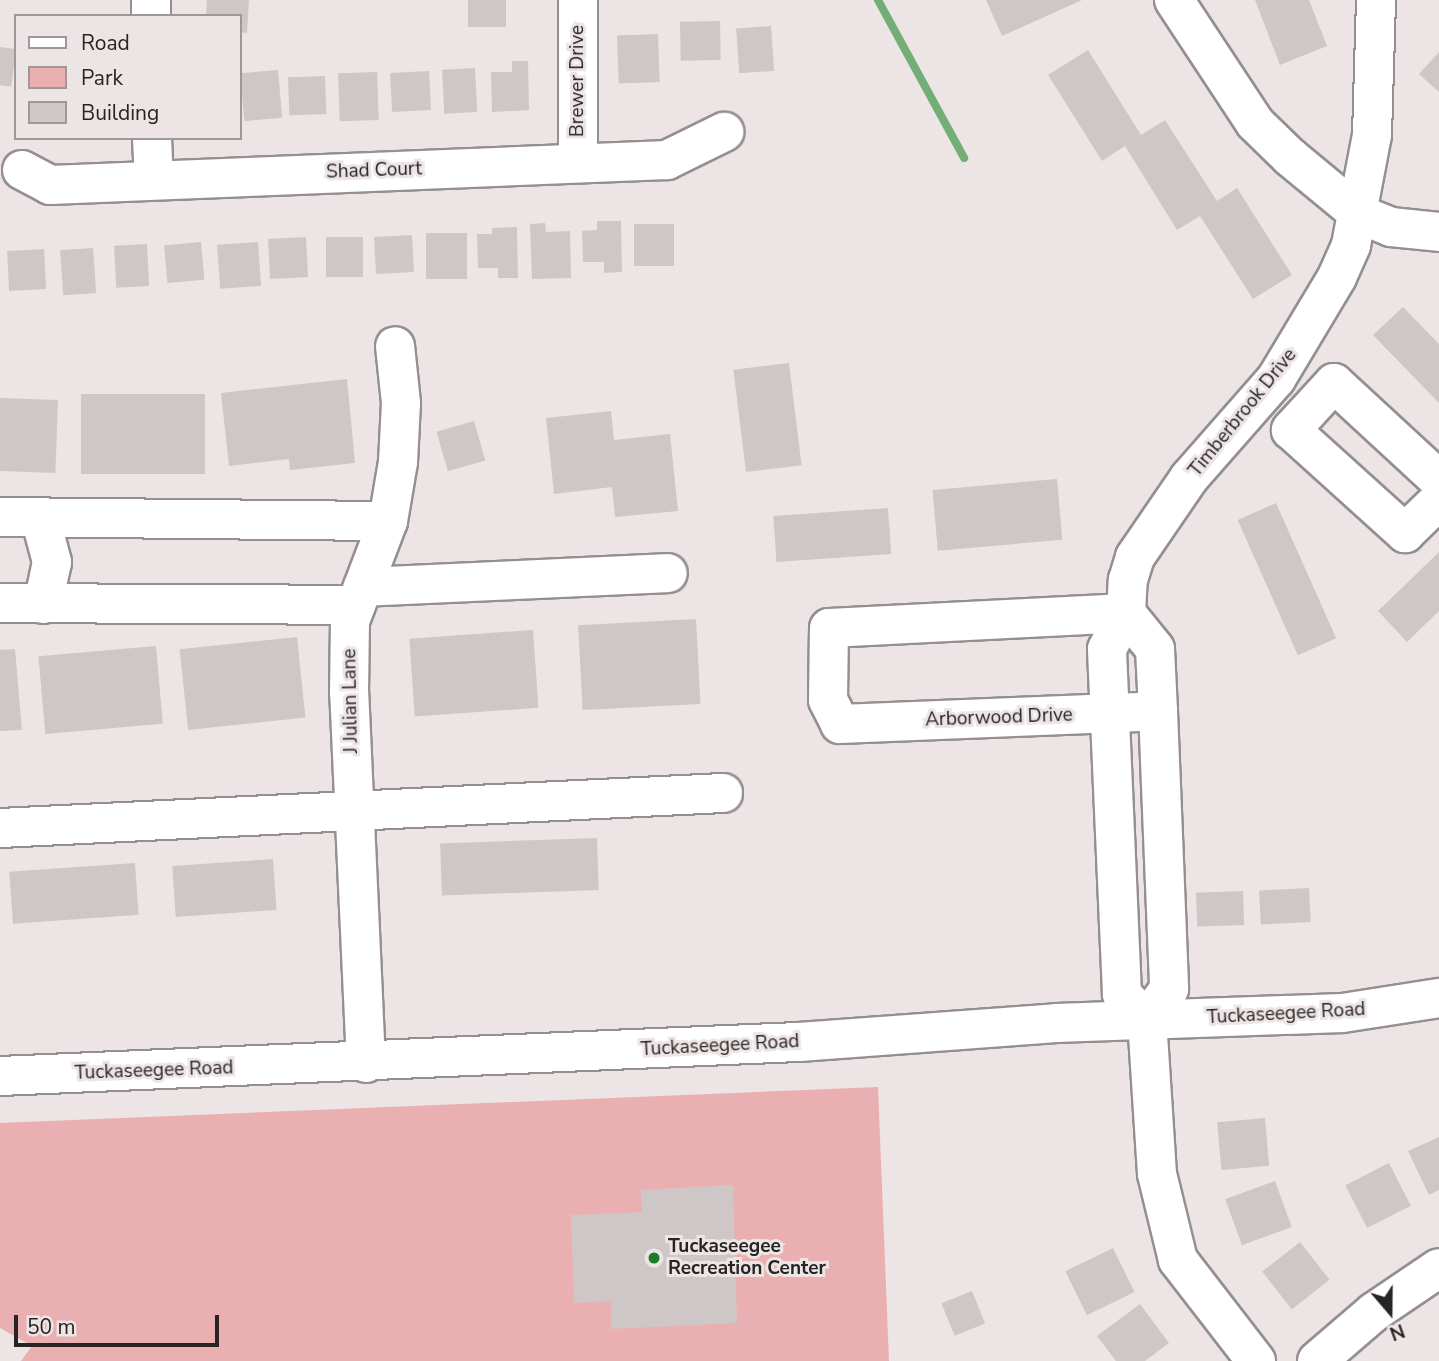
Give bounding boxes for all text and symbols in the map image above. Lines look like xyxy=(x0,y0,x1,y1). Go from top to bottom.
legend xyxy=(14,14,242,140)
street label: Brewer Drive xyxy=(567,25,589,137)
text: Road xyxy=(81,29,130,57)
text: Park xyxy=(81,64,123,92)
text: Building xyxy=(81,99,159,127)
street label: Shad Court xyxy=(326,158,422,184)
street label: Timberbrook Drive xyxy=(1184,344,1302,482)
street label: J Julian Lane xyxy=(339,648,363,754)
street label: Arborwood Drive xyxy=(925,704,1073,732)
street label: Tuckaseegee Road xyxy=(1206,998,1366,1030)
street label: Tuckaseegee Road xyxy=(640,1030,800,1062)
street label: Tuckaseegee Road xyxy=(74,1057,234,1085)
place label: Tuckaseegee Recreation Center xyxy=(668,1236,826,1280)
marker: Tuckaseegee Recreation Center xyxy=(646,1250,662,1266)
north arrow xyxy=(1355,1277,1425,1347)
scale bar xyxy=(18,1302,222,1346)
text: 50 m xyxy=(27,1313,76,1341)
text: N xyxy=(1386,1317,1408,1346)

